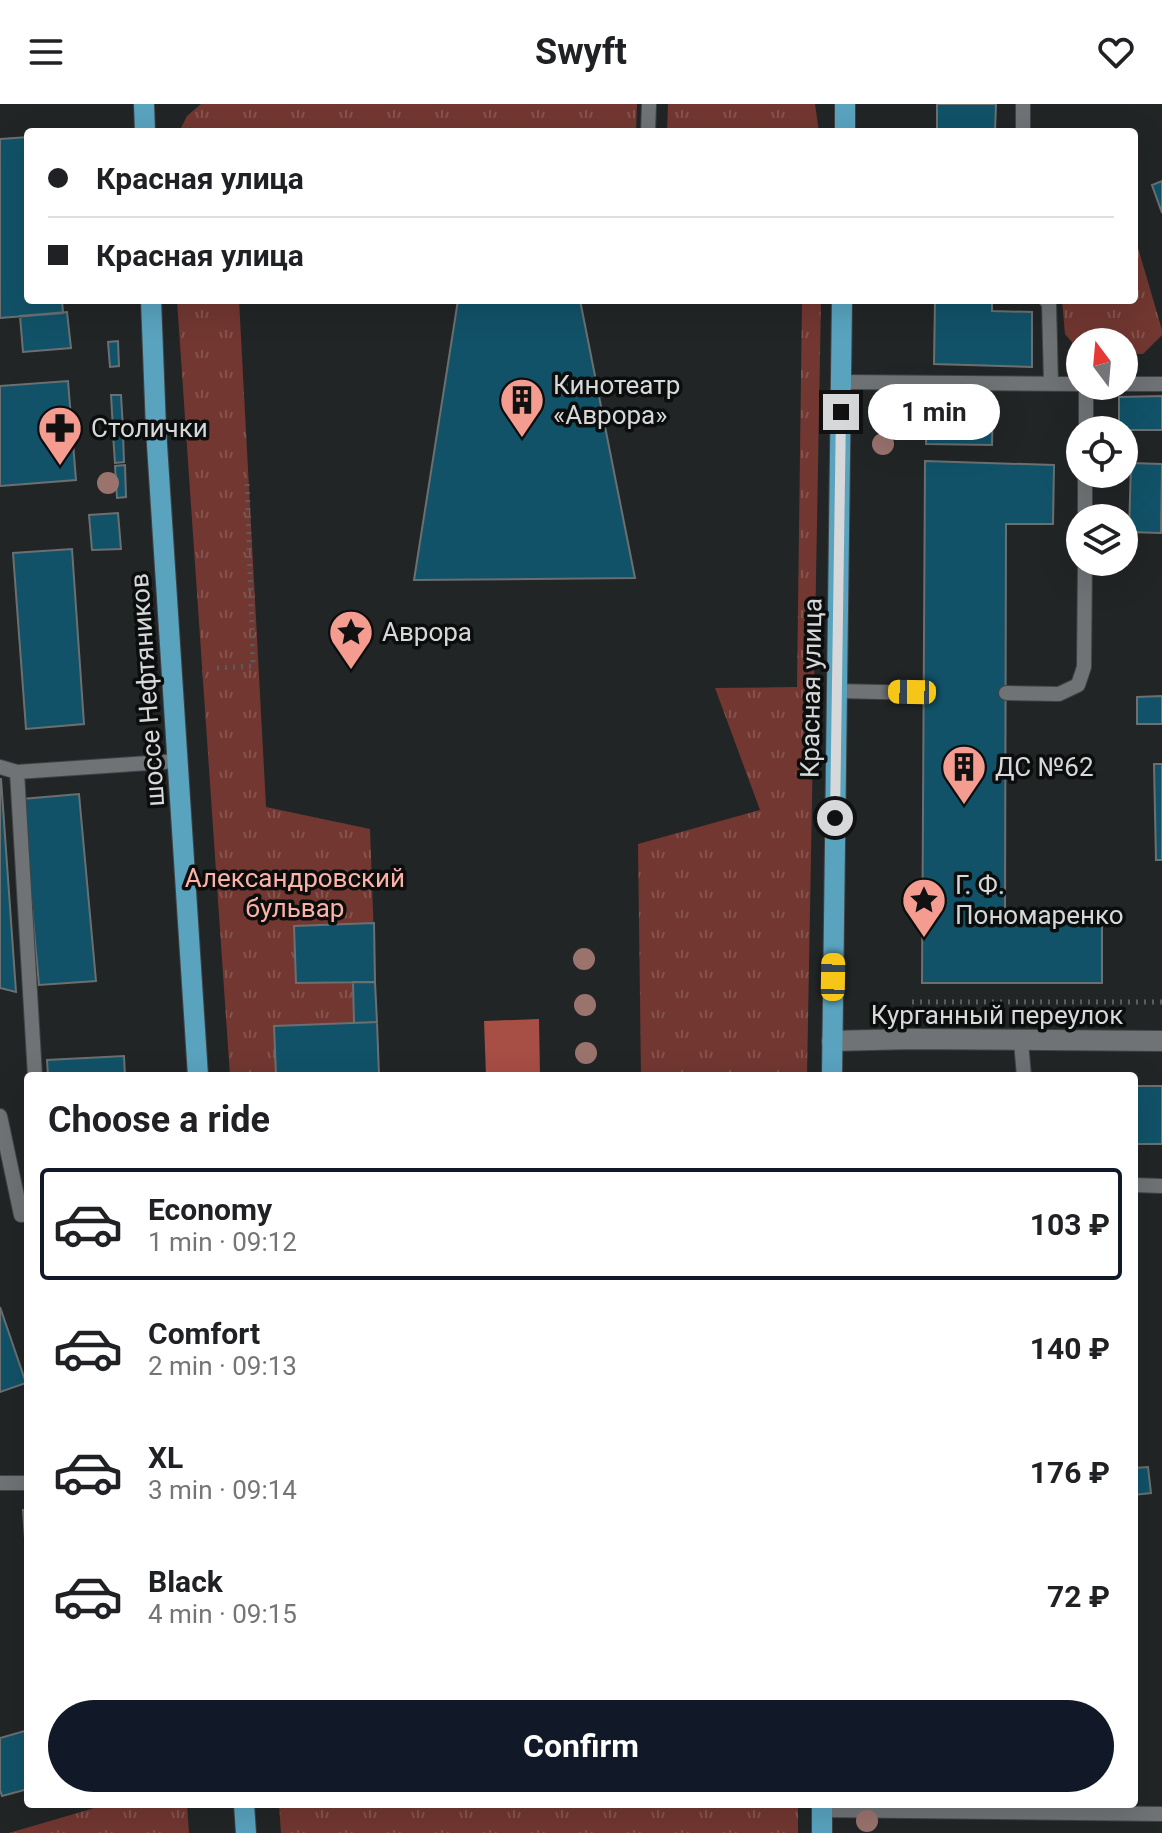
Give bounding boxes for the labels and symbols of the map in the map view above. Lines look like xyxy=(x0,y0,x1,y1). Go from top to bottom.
north arrow xyxy=(1066,328,1138,400)
place label: Кинотеатр «Аврора» xyxy=(553,370,680,430)
building icon: Кинотеатр «Аврора» xyxy=(498,376,546,439)
callout: 1 min xyxy=(869,384,1001,440)
route end xyxy=(823,394,859,430)
pharmacy icon: Столички xyxy=(36,404,84,467)
place label: Столички xyxy=(91,413,208,443)
street label: шоссе Нефтяников xyxy=(124,572,170,808)
street label: Красная улица xyxy=(794,598,828,778)
place icon: Аврора xyxy=(327,608,375,671)
place label: Аврора xyxy=(382,617,472,647)
car xyxy=(888,680,936,704)
building icon: ДС №62 xyxy=(940,743,988,806)
place label: ДС №62 xyxy=(995,752,1094,782)
route start xyxy=(817,800,853,836)
park label: Александровский бульвар xyxy=(185,863,405,923)
place label: Г. Ф. Пономаренко xyxy=(955,870,1124,930)
place icon: Г. Ф. Пономаренко xyxy=(900,876,948,939)
car xyxy=(821,953,845,1001)
street label: Курганный переулок xyxy=(871,1000,1123,1030)

